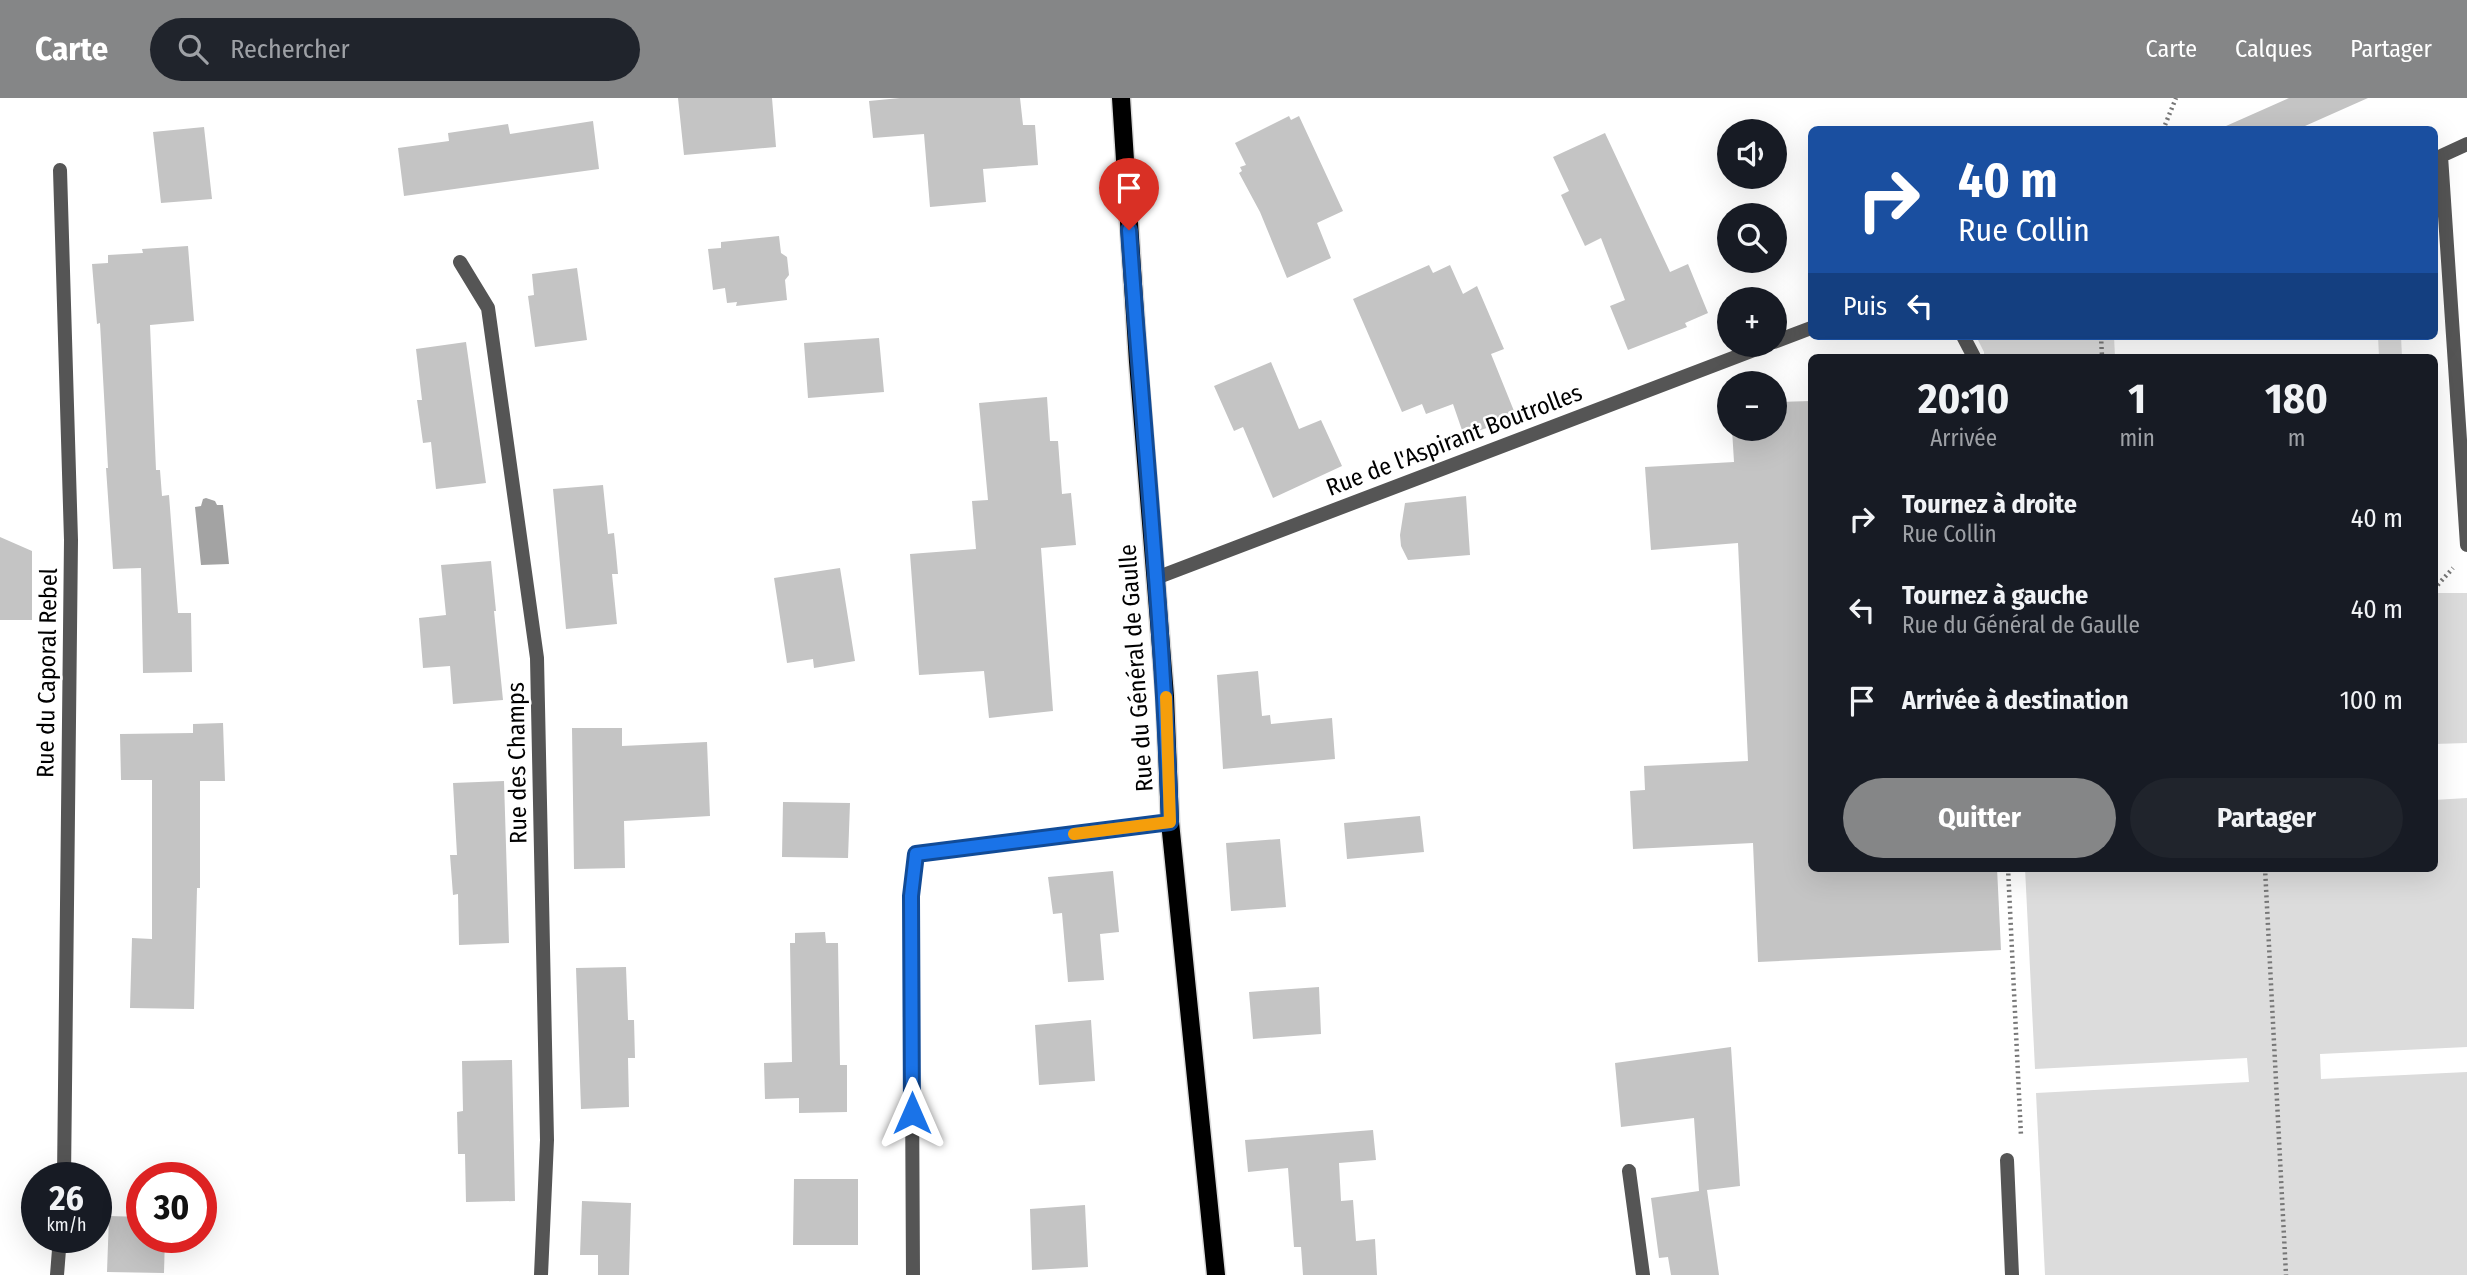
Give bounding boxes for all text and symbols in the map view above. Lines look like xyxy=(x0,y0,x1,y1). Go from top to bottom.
search box xyxy=(150,18,640,81)
text: Carte xyxy=(35,29,108,69)
icon: search xyxy=(174,30,212,68)
text: Rechercher xyxy=(230,34,350,65)
text: Carte xyxy=(2146,35,2197,63)
text: Calques xyxy=(2235,35,2312,63)
text: Partager xyxy=(2350,35,2432,63)
map controls xyxy=(1717,119,1787,441)
button: sound xyxy=(1717,119,1787,189)
text: 40 m xyxy=(1958,151,2058,210)
icon: right xyxy=(1843,154,1934,245)
pin xyxy=(1099,158,1159,230)
icon: arrive xyxy=(1110,169,1148,207)
button: search xyxy=(1717,203,1787,273)
text: Rue Collin xyxy=(1958,211,2090,249)
button: + xyxy=(1717,287,1787,357)
icon: left xyxy=(1901,287,1939,325)
text: Puis xyxy=(1843,291,1887,322)
button: − xyxy=(1717,371,1787,441)
text: 20:10 xyxy=(1918,374,2009,424)
text: 1 xyxy=(2128,374,2146,424)
text: 180 xyxy=(2265,374,2328,424)
street label: Rue de l'Aspirant Boutrolles xyxy=(1322,378,1586,502)
text: Arrivée xyxy=(1930,424,1997,452)
text: min xyxy=(2119,424,2155,452)
text: m xyxy=(2288,424,2305,452)
text: Tournez à droite xyxy=(1902,489,2077,520)
icon: right xyxy=(1843,500,1881,538)
text: 40 m xyxy=(2351,503,2403,534)
text: Rue Collin xyxy=(1902,520,1997,548)
street label: Rue du Général de Gaulle xyxy=(1113,543,1159,793)
street label: Rue du Caporal Rebel xyxy=(31,568,63,778)
text: Tournez à gauche xyxy=(1902,580,2088,611)
icon: left xyxy=(1843,591,1881,629)
text: 40 m xyxy=(2351,594,2403,625)
text: Rue du Général de Gaulle xyxy=(1902,611,2140,639)
street label: Rue des Champs xyxy=(502,682,532,844)
icon: arrive xyxy=(1843,682,1881,720)
text: Arrivée à destination xyxy=(1902,685,2129,716)
text: 100 m xyxy=(2340,685,2403,716)
button: Quitter xyxy=(1843,778,2116,858)
button: Partager xyxy=(2130,778,2403,858)
position arrow xyxy=(875,1076,949,1150)
speed limit sign: 30 xyxy=(126,1162,217,1253)
text: 26 xyxy=(49,1177,84,1219)
text: km/h xyxy=(46,1214,87,1236)

